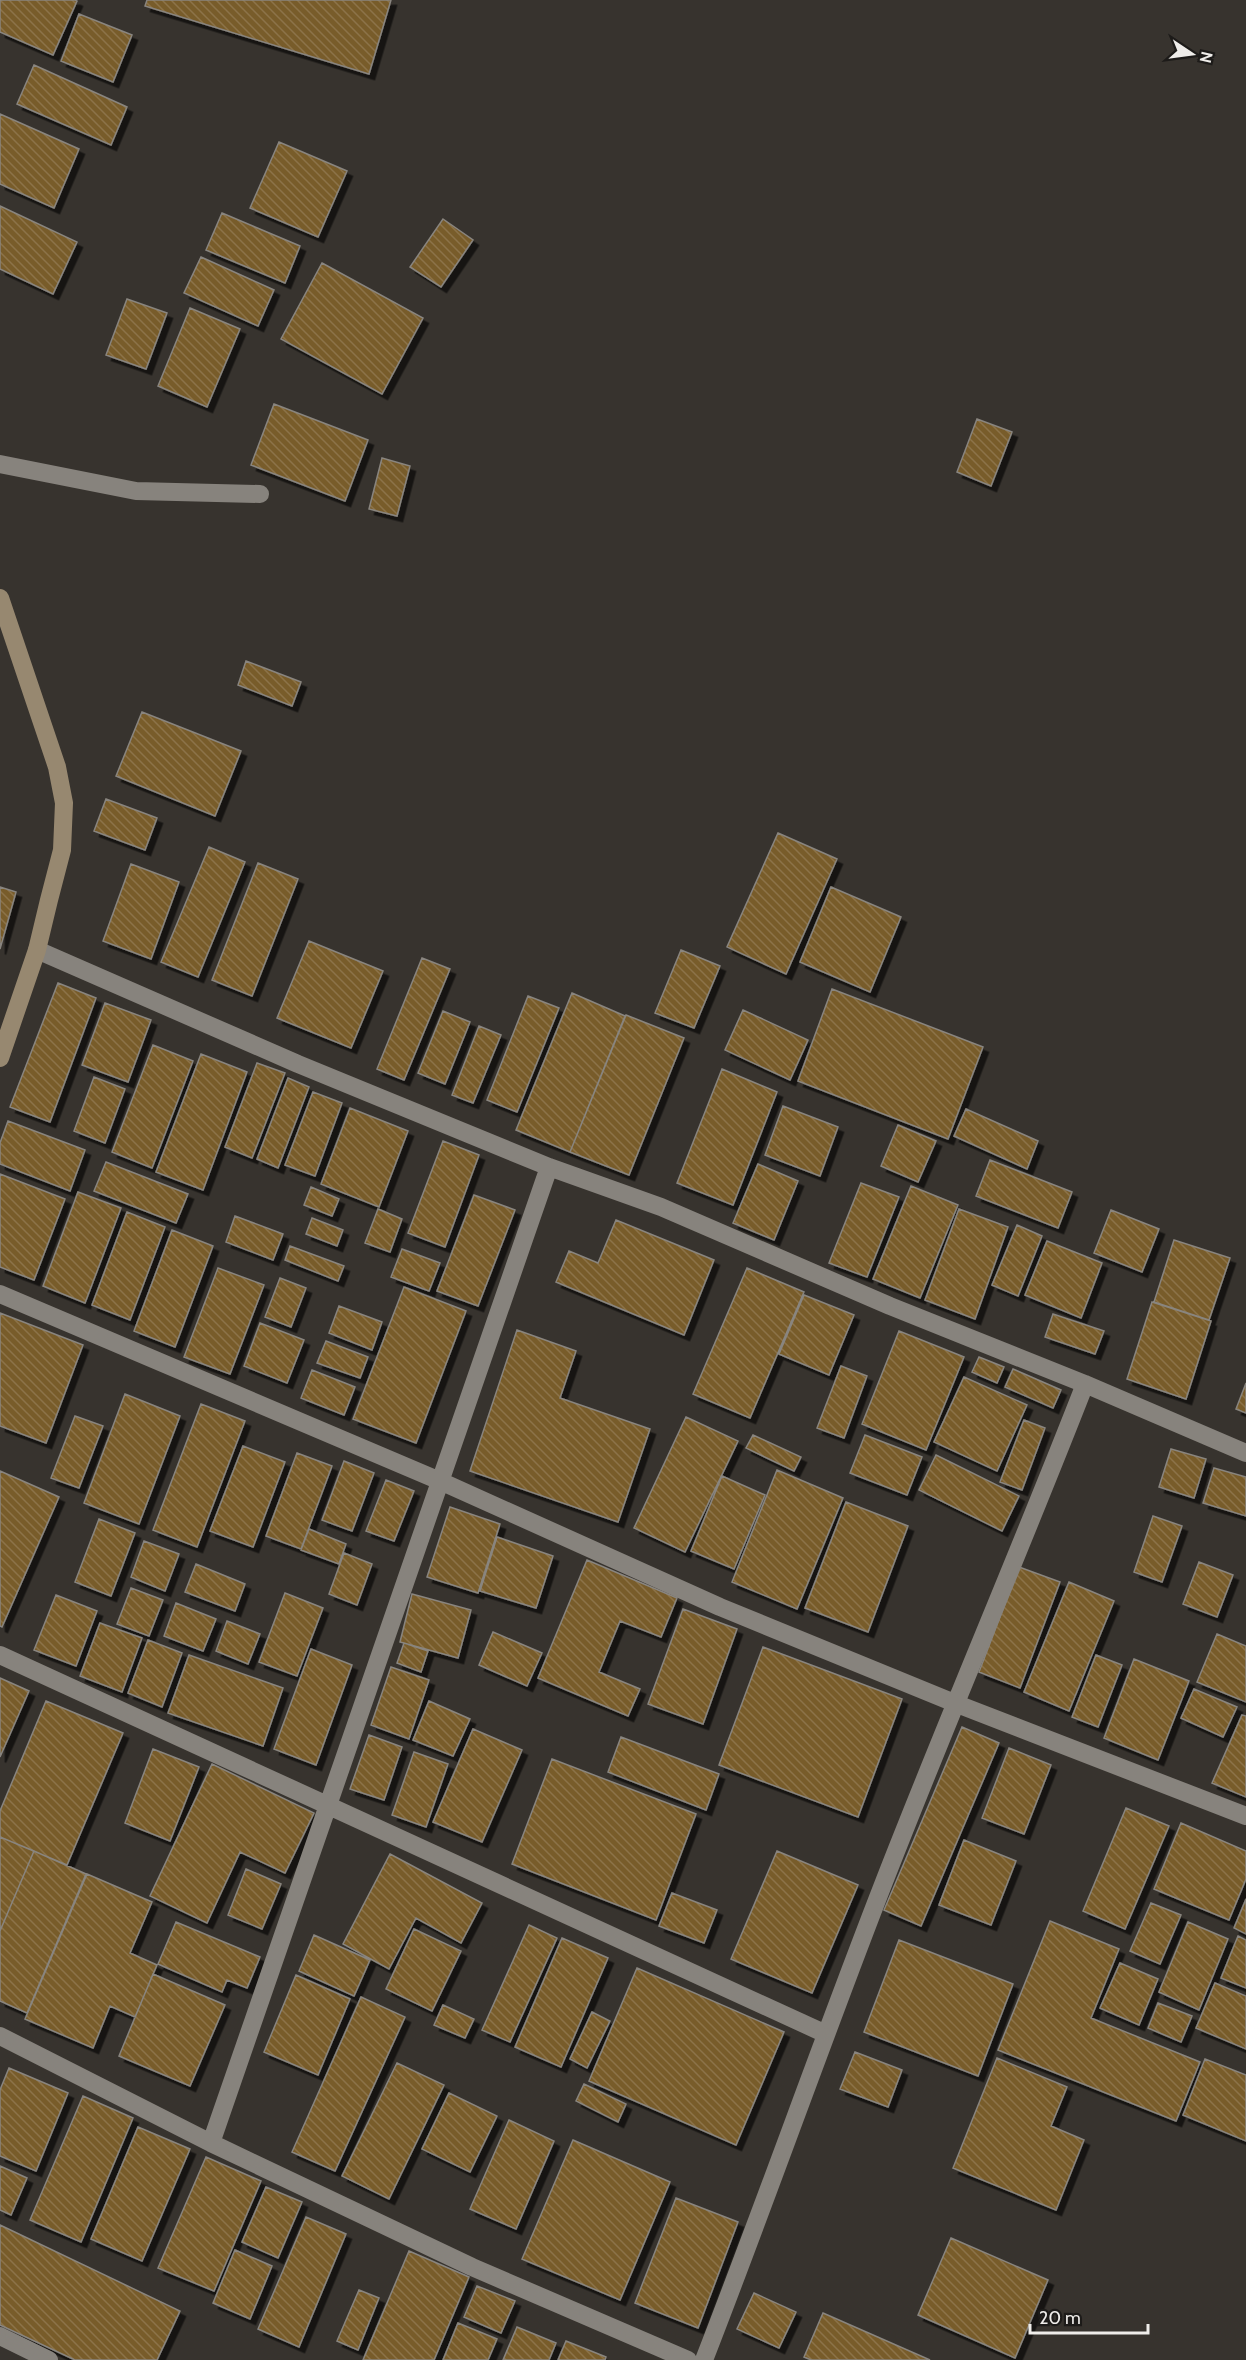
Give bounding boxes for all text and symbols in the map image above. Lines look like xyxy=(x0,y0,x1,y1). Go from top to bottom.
north arrow xyxy=(1162,24,1222,84)
text: N xyxy=(1196,50,1217,65)
scale bar xyxy=(1030,2297,1148,2335)
text: 20 m xyxy=(1039,2307,1081,2329)

